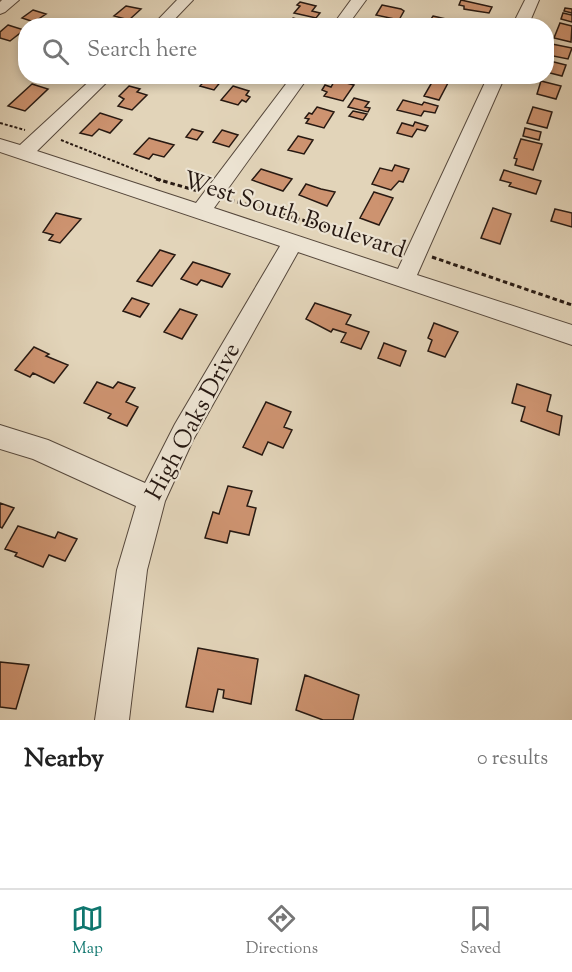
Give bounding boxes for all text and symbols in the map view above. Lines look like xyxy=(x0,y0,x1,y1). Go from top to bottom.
search box xyxy=(18,18,554,84)
icon: search xyxy=(39,35,72,68)
text: Search here xyxy=(87,35,197,67)
street label: West South Boulevard xyxy=(178,164,410,268)
street label: High Oaks Drive xyxy=(138,337,250,507)
text: Nearby xyxy=(24,741,104,778)
text: 0 results xyxy=(477,745,548,774)
tab: Map xyxy=(71,902,104,961)
tab: Directions xyxy=(246,902,318,961)
tab: Saved xyxy=(460,902,501,961)

